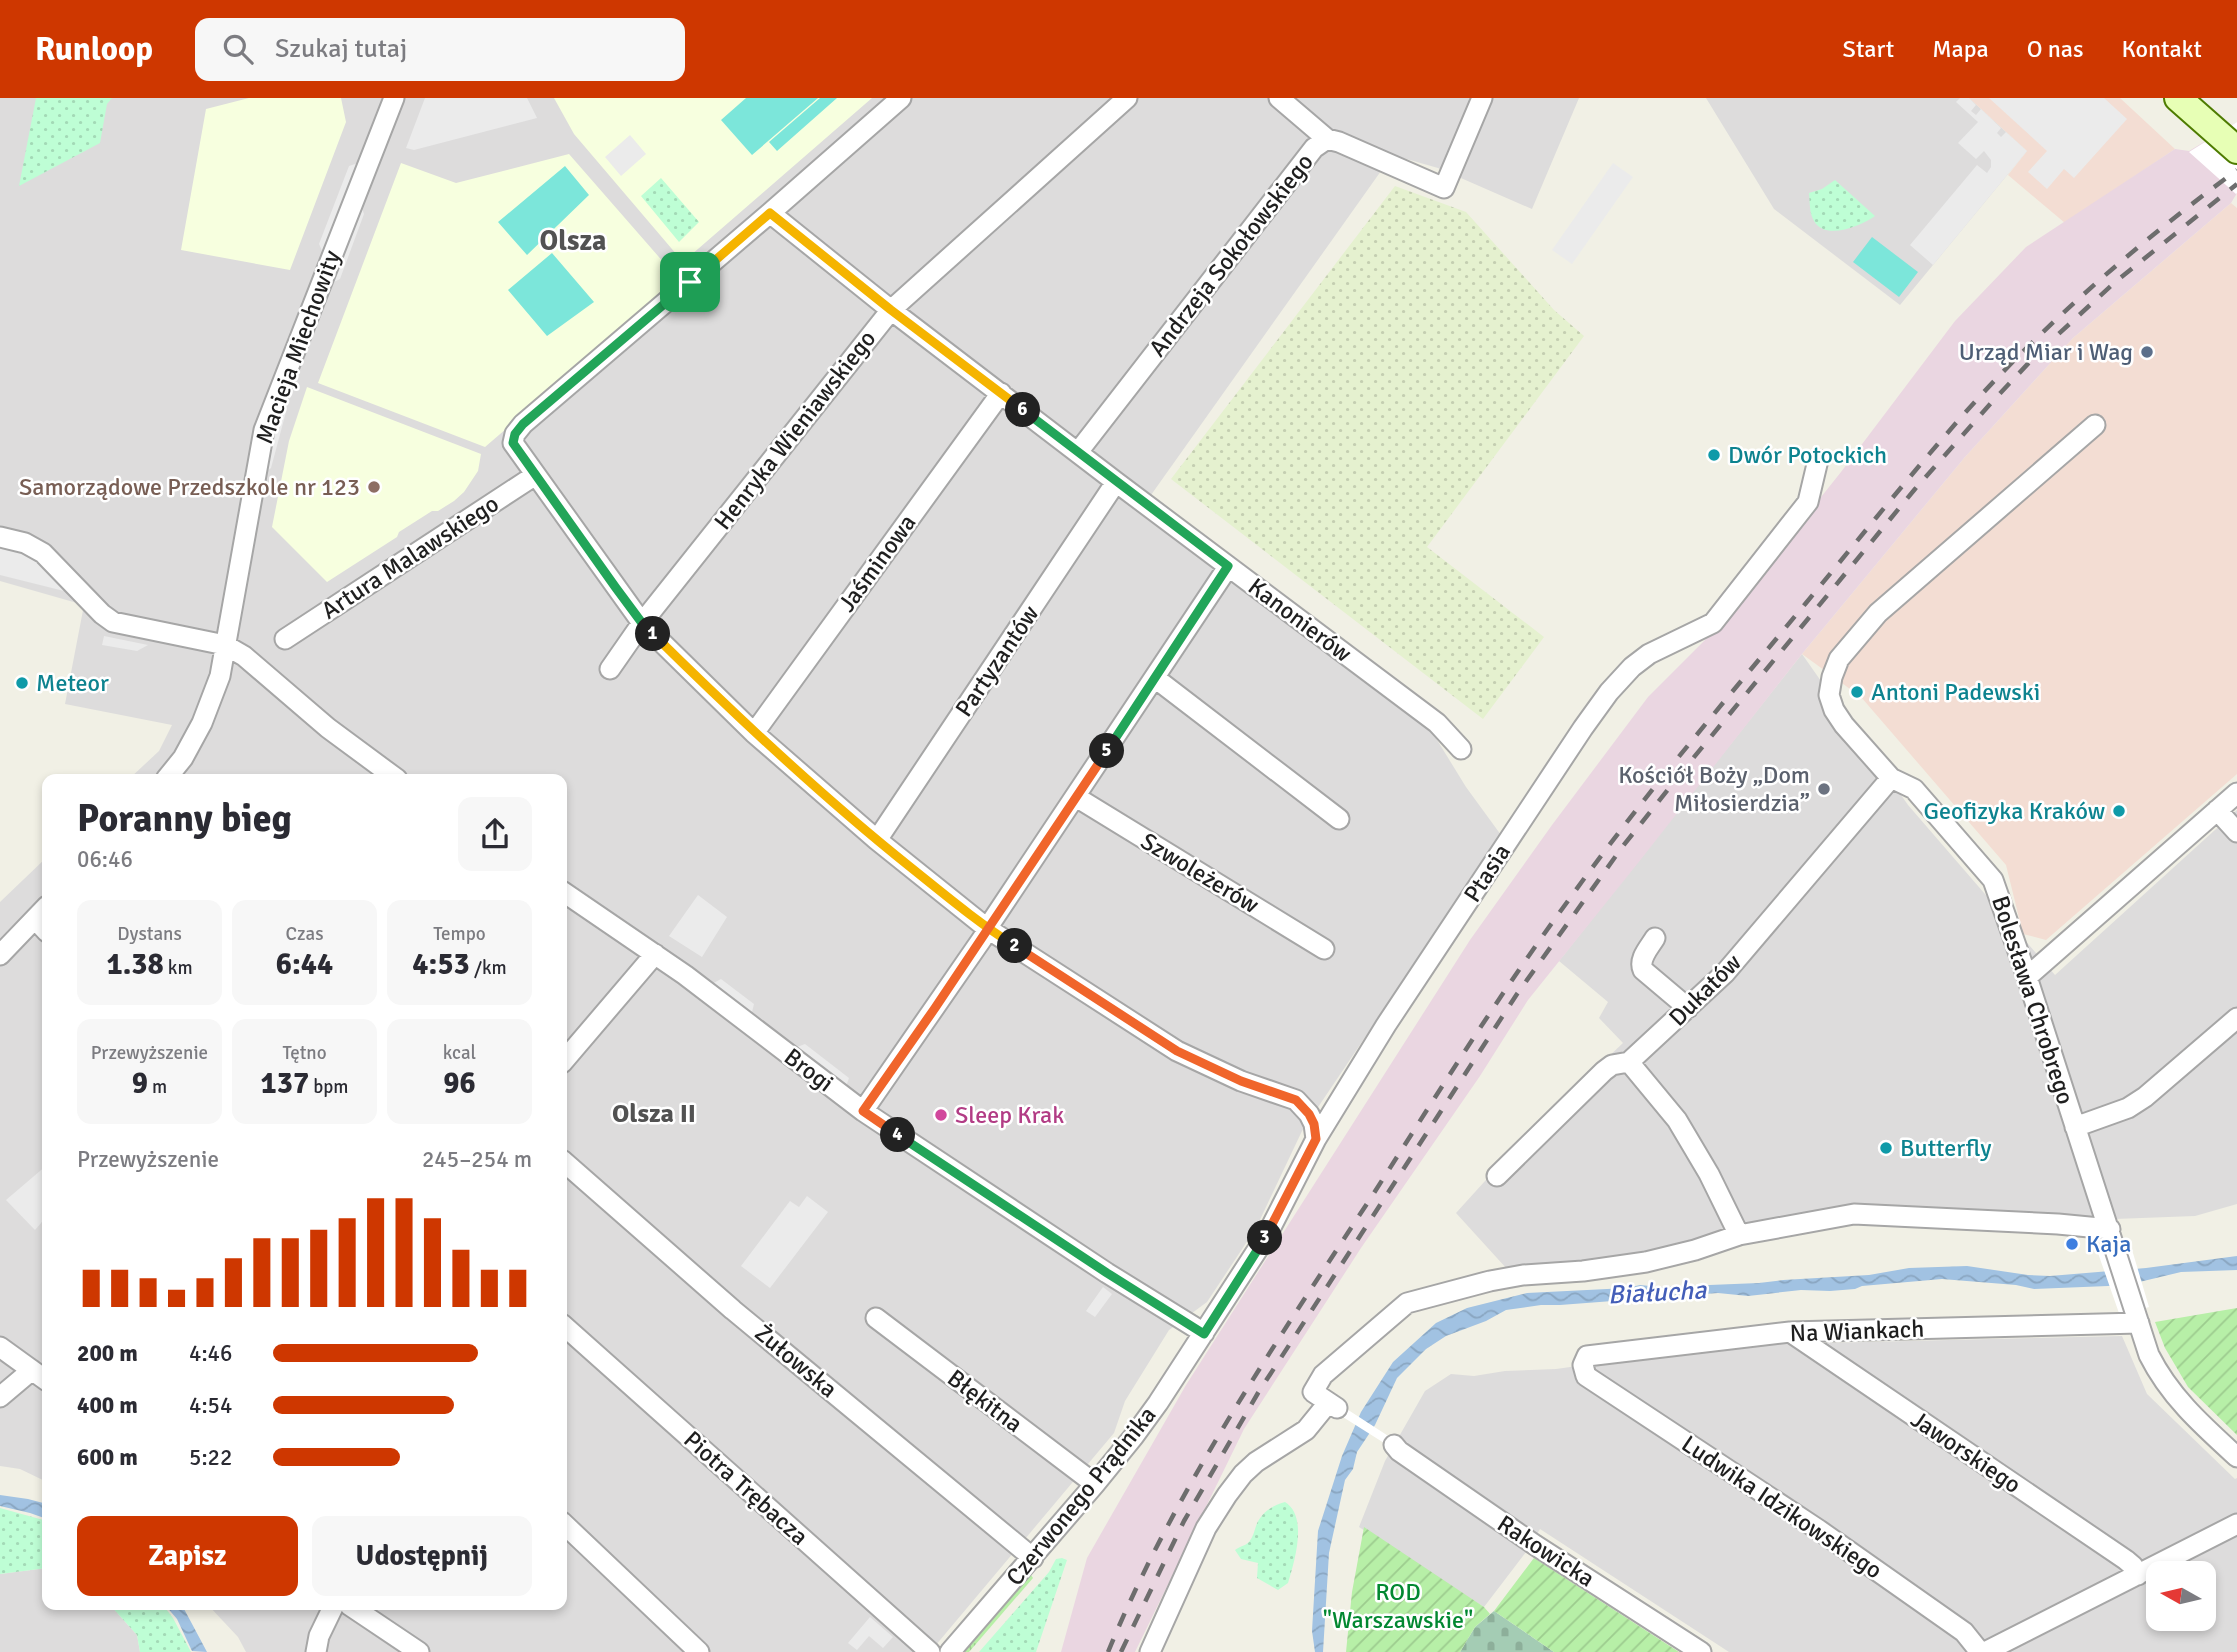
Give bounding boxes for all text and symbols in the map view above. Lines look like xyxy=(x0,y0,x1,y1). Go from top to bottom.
search box xyxy=(195,18,685,81)
text: Runloop xyxy=(35,29,153,70)
icon: search xyxy=(219,30,257,68)
text: Szukaj tutaj xyxy=(275,33,407,65)
text: Start xyxy=(1843,34,1894,64)
text: Mapa xyxy=(1932,34,1989,64)
text: O nas xyxy=(2027,34,2084,64)
text: Kontakt xyxy=(2122,34,2202,64)
street label: Andrzeja Sokołowskiego xyxy=(1142,147,1320,363)
district label: Olsza xyxy=(540,224,606,258)
street label: Macieja Miechowity xyxy=(249,246,347,448)
pin xyxy=(660,252,720,312)
icon: arrive xyxy=(671,263,709,301)
street label: Henryka Wieniawskiego xyxy=(708,324,882,536)
place label: Urząd Miar i Wag xyxy=(1959,337,2133,367)
marker: Urząd Miar i Wag xyxy=(2139,344,2155,360)
pin: 6 xyxy=(1006,392,1040,428)
text: 6 xyxy=(1017,397,1028,421)
place label: Dwór Potockich xyxy=(1728,440,1887,470)
marker: Dwór Potockich xyxy=(1706,447,1722,463)
place label: Samorządowe Przedszkole nr 123 xyxy=(19,472,360,502)
marker: Samorządowe Przedszkole nr 123 xyxy=(366,479,382,495)
street label: Artura Malawskiego xyxy=(316,488,504,626)
street label: Jaśminowa xyxy=(832,508,922,618)
street label: Kanonierów xyxy=(1242,571,1358,669)
street label: Partyzantów xyxy=(949,600,1045,722)
pin: 1 xyxy=(636,616,670,652)
text: 1 xyxy=(647,621,658,645)
place label: Meteor xyxy=(36,668,109,698)
marker: Meteor xyxy=(14,675,30,691)
place label: Antoni Padewski xyxy=(1871,677,2040,707)
marker: Antoni Padewski xyxy=(1849,684,1865,700)
pin: 5 xyxy=(1090,734,1124,768)
text: 5 xyxy=(1101,738,1112,762)
place label: Kościół Boży „Dom Miłosierdzia” xyxy=(1618,760,1810,818)
marker: Kościół Boży „Dom Miłosierdzia” xyxy=(1816,781,1832,797)
text: Poranny bieg xyxy=(77,795,292,842)
place label: Geofizyka Kraków xyxy=(1924,796,2105,826)
button: share xyxy=(458,797,532,871)
marker: Geofizyka Kraków xyxy=(2111,803,2127,819)
street label: Szwoleżerów xyxy=(1135,826,1265,920)
street label: Ptasia xyxy=(1457,838,1517,908)
text: 06:46 xyxy=(77,845,133,874)
street label: Bolesława Chrobrego xyxy=(1985,892,2081,1108)
text: Dystans xyxy=(117,922,182,946)
text: Czas xyxy=(286,922,323,946)
text: Tempo xyxy=(433,922,486,946)
pin: 2 xyxy=(998,928,1032,964)
text: 2 xyxy=(1009,933,1020,957)
text: 1.38 xyxy=(106,946,164,983)
text: 6:44 xyxy=(276,946,333,983)
text: 4:53 xyxy=(412,946,470,983)
street label: Dukatów xyxy=(1662,947,1748,1033)
text: km xyxy=(164,956,193,980)
text: /km xyxy=(470,956,507,980)
text: Przewyższenie xyxy=(91,1041,208,1065)
text: Tętno xyxy=(282,1041,327,1065)
text: kcal xyxy=(443,1041,476,1065)
street label: Brogi xyxy=(778,1042,840,1098)
text: 9 xyxy=(132,1065,148,1102)
text: 137 xyxy=(260,1065,309,1102)
text: 96 xyxy=(443,1065,476,1102)
text: m xyxy=(148,1075,167,1099)
text: bpm xyxy=(309,1075,349,1099)
district label: Olsza II xyxy=(612,1098,696,1130)
place label: Sleep Krak xyxy=(955,1100,1064,1130)
marker: Sleep Krak xyxy=(933,1107,949,1123)
pin: 4 xyxy=(880,1118,916,1152)
text: 4 xyxy=(892,1122,903,1146)
place label: Butterfly xyxy=(1900,1133,1992,1163)
marker: Butterfly xyxy=(1878,1140,1894,1156)
text: Przewyższenie xyxy=(77,1145,219,1174)
text: 245–254 m xyxy=(422,1145,532,1174)
pin: 3 xyxy=(1248,1220,1282,1256)
text: 3 xyxy=(1259,1225,1270,1249)
place label: Kaja xyxy=(2086,1229,2131,1259)
marker: Kaja xyxy=(2064,1236,2080,1252)
water label: Białucha xyxy=(1607,1274,1708,1312)
street label: Na Wiankach xyxy=(1789,1314,1925,1348)
street label: Żułowska xyxy=(749,1318,843,1404)
text: 200 m xyxy=(77,1339,138,1368)
text: 4:46 xyxy=(189,1339,232,1368)
street label: Błękitna xyxy=(941,1363,1029,1439)
text: 400 m xyxy=(77,1391,138,1420)
text: 4:54 xyxy=(189,1391,232,1420)
street label: Czerwonego Prądnika xyxy=(1000,1400,1162,1592)
street label: Jaworskiego xyxy=(1905,1404,2027,1500)
street label: Piotra Trębacza xyxy=(678,1424,814,1552)
street label: Ludwika Idzikowskiego xyxy=(1676,1429,1888,1585)
text: 600 m xyxy=(77,1443,138,1472)
text: 5:22 xyxy=(189,1443,232,1472)
street label: Rakowicka xyxy=(1492,1508,1600,1594)
button: Zapisz xyxy=(77,1516,298,1596)
button: Udostępnij xyxy=(312,1516,532,1596)
north arrow xyxy=(2146,1561,2216,1631)
map controls xyxy=(2146,1561,2216,1631)
park label: ROD "Warszawskie" xyxy=(1323,1577,1473,1635)

